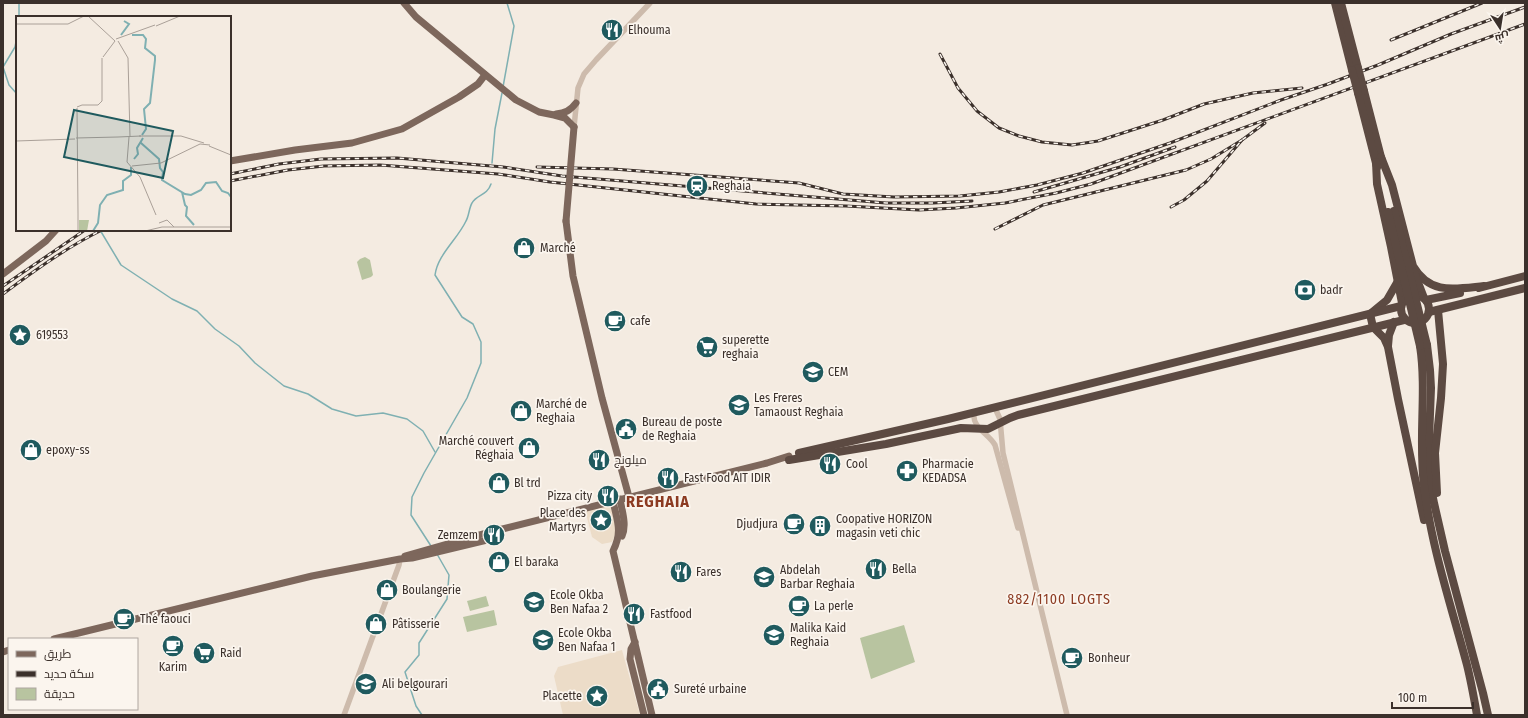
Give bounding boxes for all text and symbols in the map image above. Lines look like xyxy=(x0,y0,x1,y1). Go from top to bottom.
north arrow xyxy=(1480,8,1520,48)
inset map xyxy=(16,16,231,231)
restaurant icon: Elhouma xyxy=(599,17,625,43)
place label: Elhouma xyxy=(628,23,671,37)
text: ش xyxy=(1494,29,1510,45)
station icon: Reghaia xyxy=(684,173,710,199)
place label: Reghaia xyxy=(712,179,751,193)
shop icon: Marché xyxy=(511,235,537,261)
place label: Marché xyxy=(540,241,576,255)
bank icon: badr xyxy=(1292,277,1318,303)
place label: badr xyxy=(1320,283,1344,297)
cafe icon: cafe xyxy=(602,308,628,334)
place label: cafe xyxy=(630,314,650,328)
place icon: 619553 xyxy=(7,322,33,348)
place label: 619553 xyxy=(36,328,68,342)
place label: superette reghaia xyxy=(722,333,769,361)
supermarket icon: superette reghaia xyxy=(694,334,720,360)
school or university icon: CEM xyxy=(800,359,826,385)
place label: CEM xyxy=(828,365,848,379)
place label: Les Freres Tamaoust Reghaia xyxy=(754,391,844,419)
school or university icon: Les Freres Tamaoust Reghaia xyxy=(726,392,752,418)
place label: Marché de Reghaia xyxy=(536,397,587,425)
shop icon: Marché de Reghaia xyxy=(508,398,534,424)
place label: Bureau de poste de Reghaia xyxy=(642,415,722,443)
public building icon: Bureau de poste de Reghaia xyxy=(613,416,639,442)
place label: Marché couvert Réghaia xyxy=(439,434,514,462)
shop icon: Marché couvert Réghaia xyxy=(516,435,542,461)
shop icon: epoxy-ss xyxy=(18,437,44,463)
place label: epoxy-ss xyxy=(46,443,90,457)
restaurant icon: ميلونج xyxy=(586,447,612,473)
restaurant icon: Cool xyxy=(817,451,843,477)
place label: ميلونج xyxy=(614,453,647,468)
place label: Cool xyxy=(846,457,868,471)
place label: Pharmacie KEDADSA xyxy=(922,457,974,485)
pharmacy icon: Pharmacie KEDADSA xyxy=(894,458,920,484)
restaurant icon: Fast Food AIT IDIR xyxy=(655,465,681,491)
shop icon: Bl trd xyxy=(486,470,512,496)
place label: Fast Food AIT IDIR xyxy=(684,471,771,485)
place label: Bl trd xyxy=(514,476,541,490)
restaurant icon: Pizza city xyxy=(595,483,621,509)
place label: Pizza city xyxy=(547,489,593,503)
district label: REGHAIA xyxy=(626,492,690,511)
place label: Place des Martyrs xyxy=(540,506,586,534)
place icon: Place des Martyrs xyxy=(588,507,614,533)
cafe icon: Djudjura xyxy=(781,511,807,537)
place label: Coopative HORIZON magasin veti chic xyxy=(836,512,932,540)
building icon: Coopative HORIZON magasin veti chic xyxy=(807,513,833,539)
place label: Djudjura xyxy=(736,517,778,531)
restaurant icon: Zemzem xyxy=(481,522,507,548)
place label: Zemzem xyxy=(438,528,478,542)
shop icon: El baraka xyxy=(486,549,512,575)
place label: El baraka xyxy=(514,555,559,569)
restaurant icon: Bella xyxy=(863,556,889,582)
restaurant icon: Fares xyxy=(668,559,694,585)
place label: Bella xyxy=(892,562,917,576)
place label: Abdelah Barbar Reghaia xyxy=(780,563,855,591)
school or university icon: Abdelah Barbar Reghaia xyxy=(751,564,777,590)
place label: Fares xyxy=(696,565,721,579)
shop icon: Boulangerie xyxy=(374,577,400,603)
place label: Boulangerie xyxy=(402,583,461,597)
place label: Ecole Okba Ben Nafaa 2 xyxy=(550,588,608,616)
school or university icon: Ecole Okba Ben Nafaa 2 xyxy=(521,589,547,615)
district label: 882/1100 LOGTS xyxy=(1007,591,1111,608)
cafe icon: La perle xyxy=(786,593,812,619)
place label: La perle xyxy=(814,599,854,613)
restaurant icon: Fastfood xyxy=(621,601,647,627)
cafe icon: Thé faouci xyxy=(111,606,137,632)
place label: Fastfood xyxy=(650,607,692,621)
shop icon: Pâtisserie xyxy=(363,611,389,637)
place label: Thé faouci xyxy=(140,612,191,626)
place label: Pâtisserie xyxy=(392,617,440,631)
place label: Malika Kaid Reghaia xyxy=(790,621,846,649)
school or university icon: Malika Kaid Reghaia xyxy=(761,622,787,648)
place label: Ecole Okba Ben Nafaa 1 xyxy=(558,626,615,654)
school or university icon: Ecole Okba Ben Nafaa 1 xyxy=(530,627,556,653)
cafe icon: Karim xyxy=(160,633,186,659)
legend xyxy=(8,638,138,710)
supermarket icon: Raid xyxy=(191,640,217,666)
cafe icon: Bonheur xyxy=(1059,645,1085,671)
place label: Raid xyxy=(220,646,242,660)
text: طريق xyxy=(44,647,72,661)
place label: Bonheur xyxy=(1088,651,1131,665)
place label: Karim xyxy=(159,660,187,674)
text: سكة حديد xyxy=(44,667,94,681)
school or university icon: Ali belgourari xyxy=(353,671,379,697)
public building icon: Sureté urbaine xyxy=(645,676,671,702)
place label: Ali belgourari xyxy=(382,677,448,691)
place label: Sureté urbaine xyxy=(674,682,746,696)
place icon: Placette xyxy=(584,683,610,709)
scale bar xyxy=(1392,684,1473,710)
text: حديقة xyxy=(44,687,75,701)
place label: Placette xyxy=(542,689,582,703)
text: 100 m xyxy=(1398,691,1427,705)

